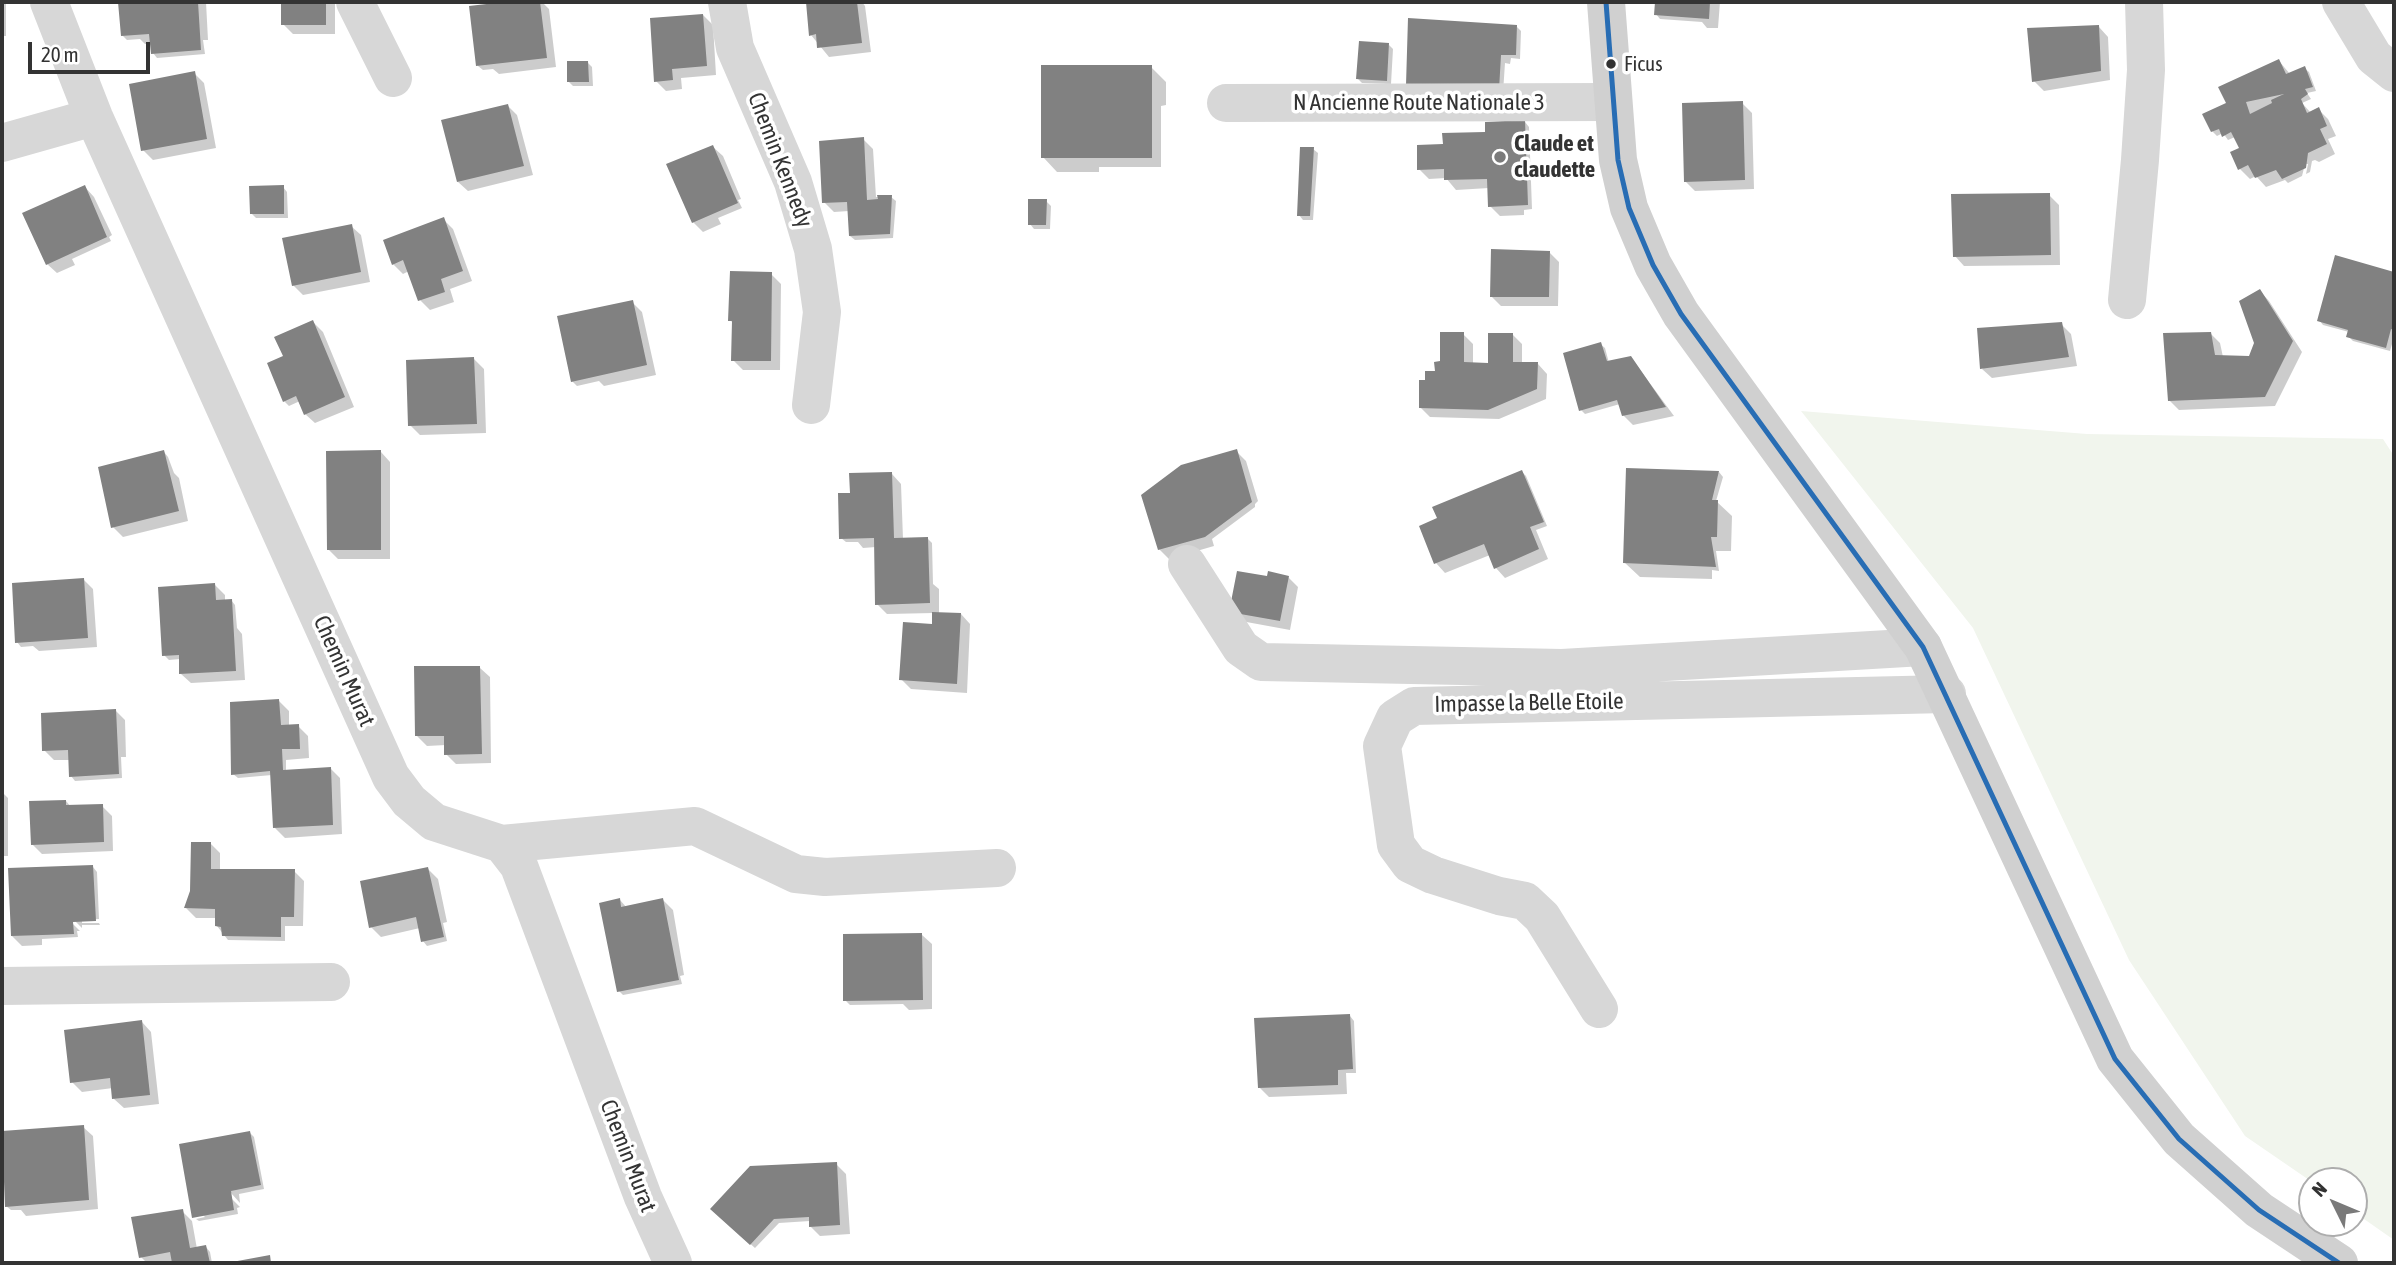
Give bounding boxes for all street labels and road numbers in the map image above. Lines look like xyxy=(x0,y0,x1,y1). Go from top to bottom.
street label: Chemin Kennedy xyxy=(742,89,818,231)
street label: N Ancienne Route Nationale 3 xyxy=(1293,89,1545,117)
street label: Chemin Murat xyxy=(307,611,381,731)
street label: Impasse la Belle Etoile xyxy=(1434,688,1624,718)
street label: Chemin Murat xyxy=(594,1096,662,1216)

